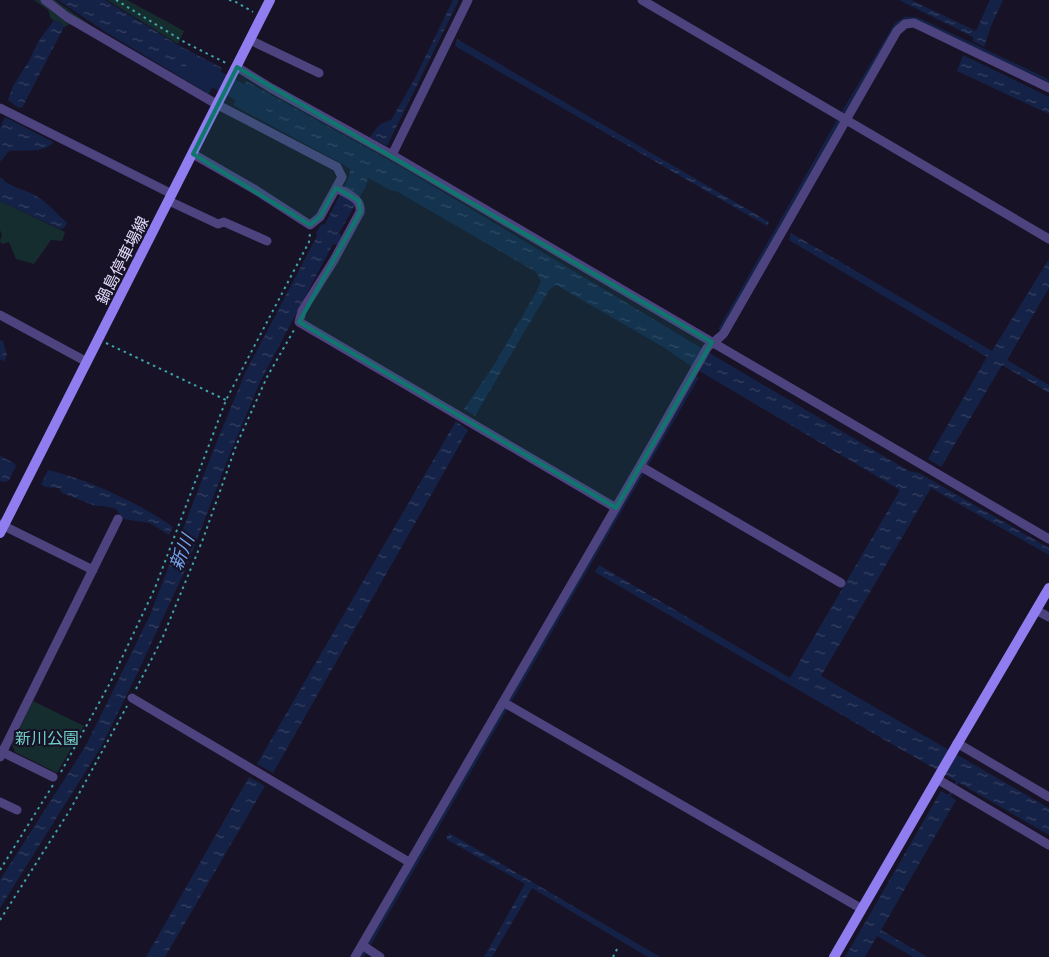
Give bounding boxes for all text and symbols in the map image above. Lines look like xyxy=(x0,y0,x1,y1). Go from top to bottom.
street label: 鍋島停車場線 xyxy=(90,212,154,308)
water label: 新川 xyxy=(163,529,200,573)
park label: 新川公園 xyxy=(15,727,79,749)

